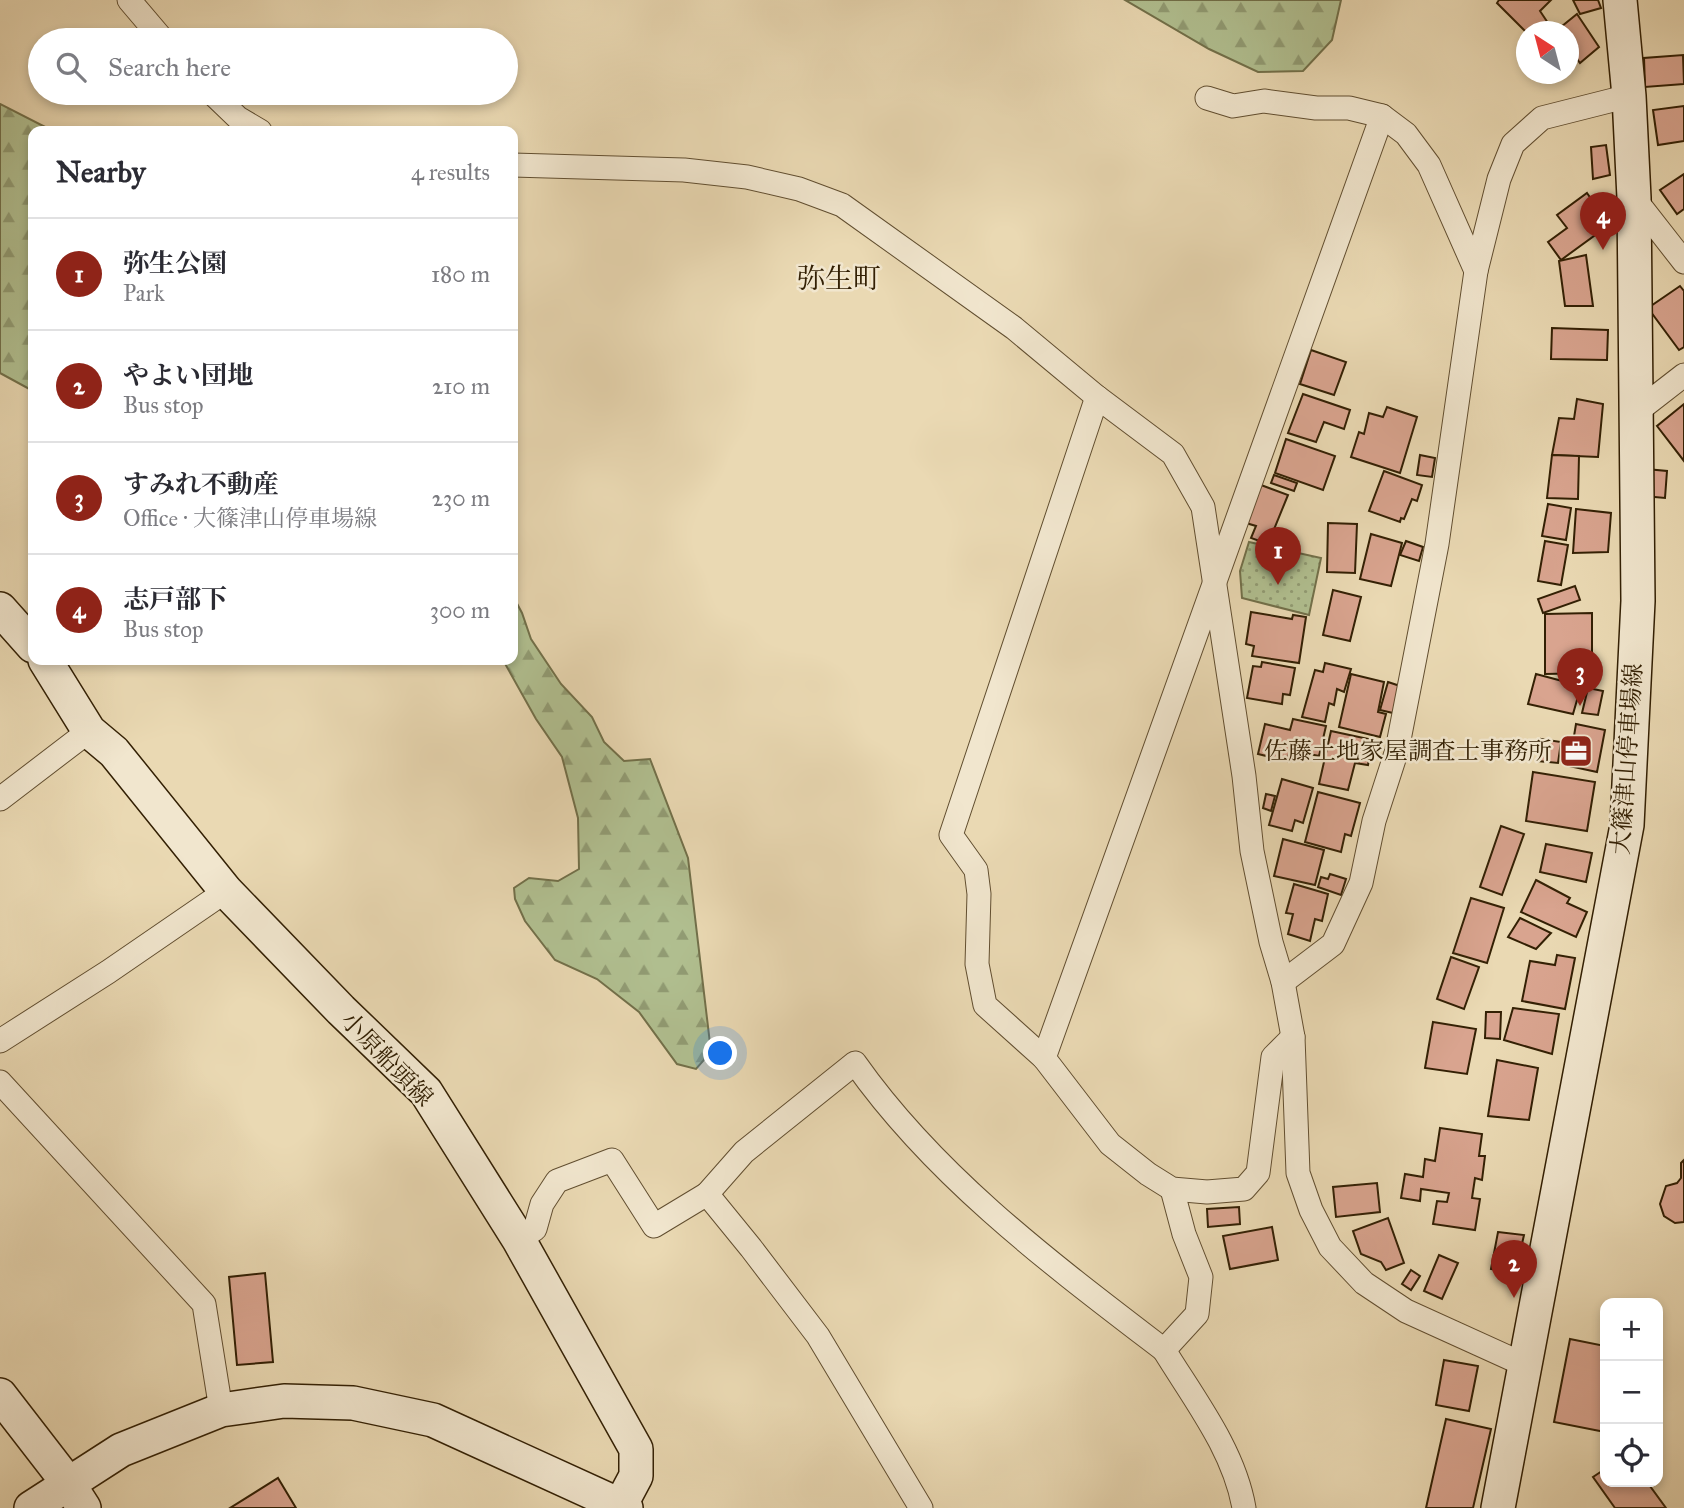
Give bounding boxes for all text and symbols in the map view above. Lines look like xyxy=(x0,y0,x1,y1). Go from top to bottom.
north arrow xyxy=(1516,21,1579,84)
search box xyxy=(28,28,518,105)
icon: search xyxy=(52,48,90,86)
text: Search here xyxy=(108,51,231,83)
text: Nearby xyxy=(56,154,146,190)
text: 4 results xyxy=(411,158,490,186)
pin: 4 xyxy=(1580,192,1626,250)
text: 弥生公園 xyxy=(123,247,227,279)
text: 1 xyxy=(74,260,84,288)
text: 180 m xyxy=(431,260,490,288)
district label: 弥生町 xyxy=(797,261,881,296)
text: Park xyxy=(123,279,165,307)
text: やよい団地 xyxy=(123,359,253,391)
text: 2 xyxy=(73,372,85,400)
text: 210 m xyxy=(432,372,490,400)
text: Bus stop xyxy=(123,391,204,419)
text: すみれ不動産 xyxy=(123,468,279,500)
text: 3 xyxy=(74,484,84,512)
text: 230 m xyxy=(432,484,490,512)
text: Office · 大篠津山停車場線 xyxy=(123,504,377,532)
pin: 1 xyxy=(1255,527,1301,585)
text: 志戸部下 xyxy=(123,583,227,615)
text: 4 xyxy=(73,596,85,624)
text: 300 m xyxy=(430,596,490,624)
text: Bus stop xyxy=(123,615,204,643)
pin: 3 xyxy=(1557,648,1603,706)
street label: 大篠津山停車場線 xyxy=(1605,662,1649,856)
office icon: 佐藤土地家屋調査士事務所 xyxy=(1557,732,1595,770)
place label: 佐藤土地家屋調査士事務所 xyxy=(1264,736,1552,766)
street label: 小原船頭線 xyxy=(335,1005,439,1113)
your location xyxy=(703,1036,737,1070)
pin: 2 xyxy=(1491,1240,1537,1298)
map controls xyxy=(1600,1298,1663,1487)
button: + xyxy=(1600,1298,1663,1361)
button: − xyxy=(1600,1361,1663,1424)
button: locate xyxy=(1600,1424,1663,1487)

